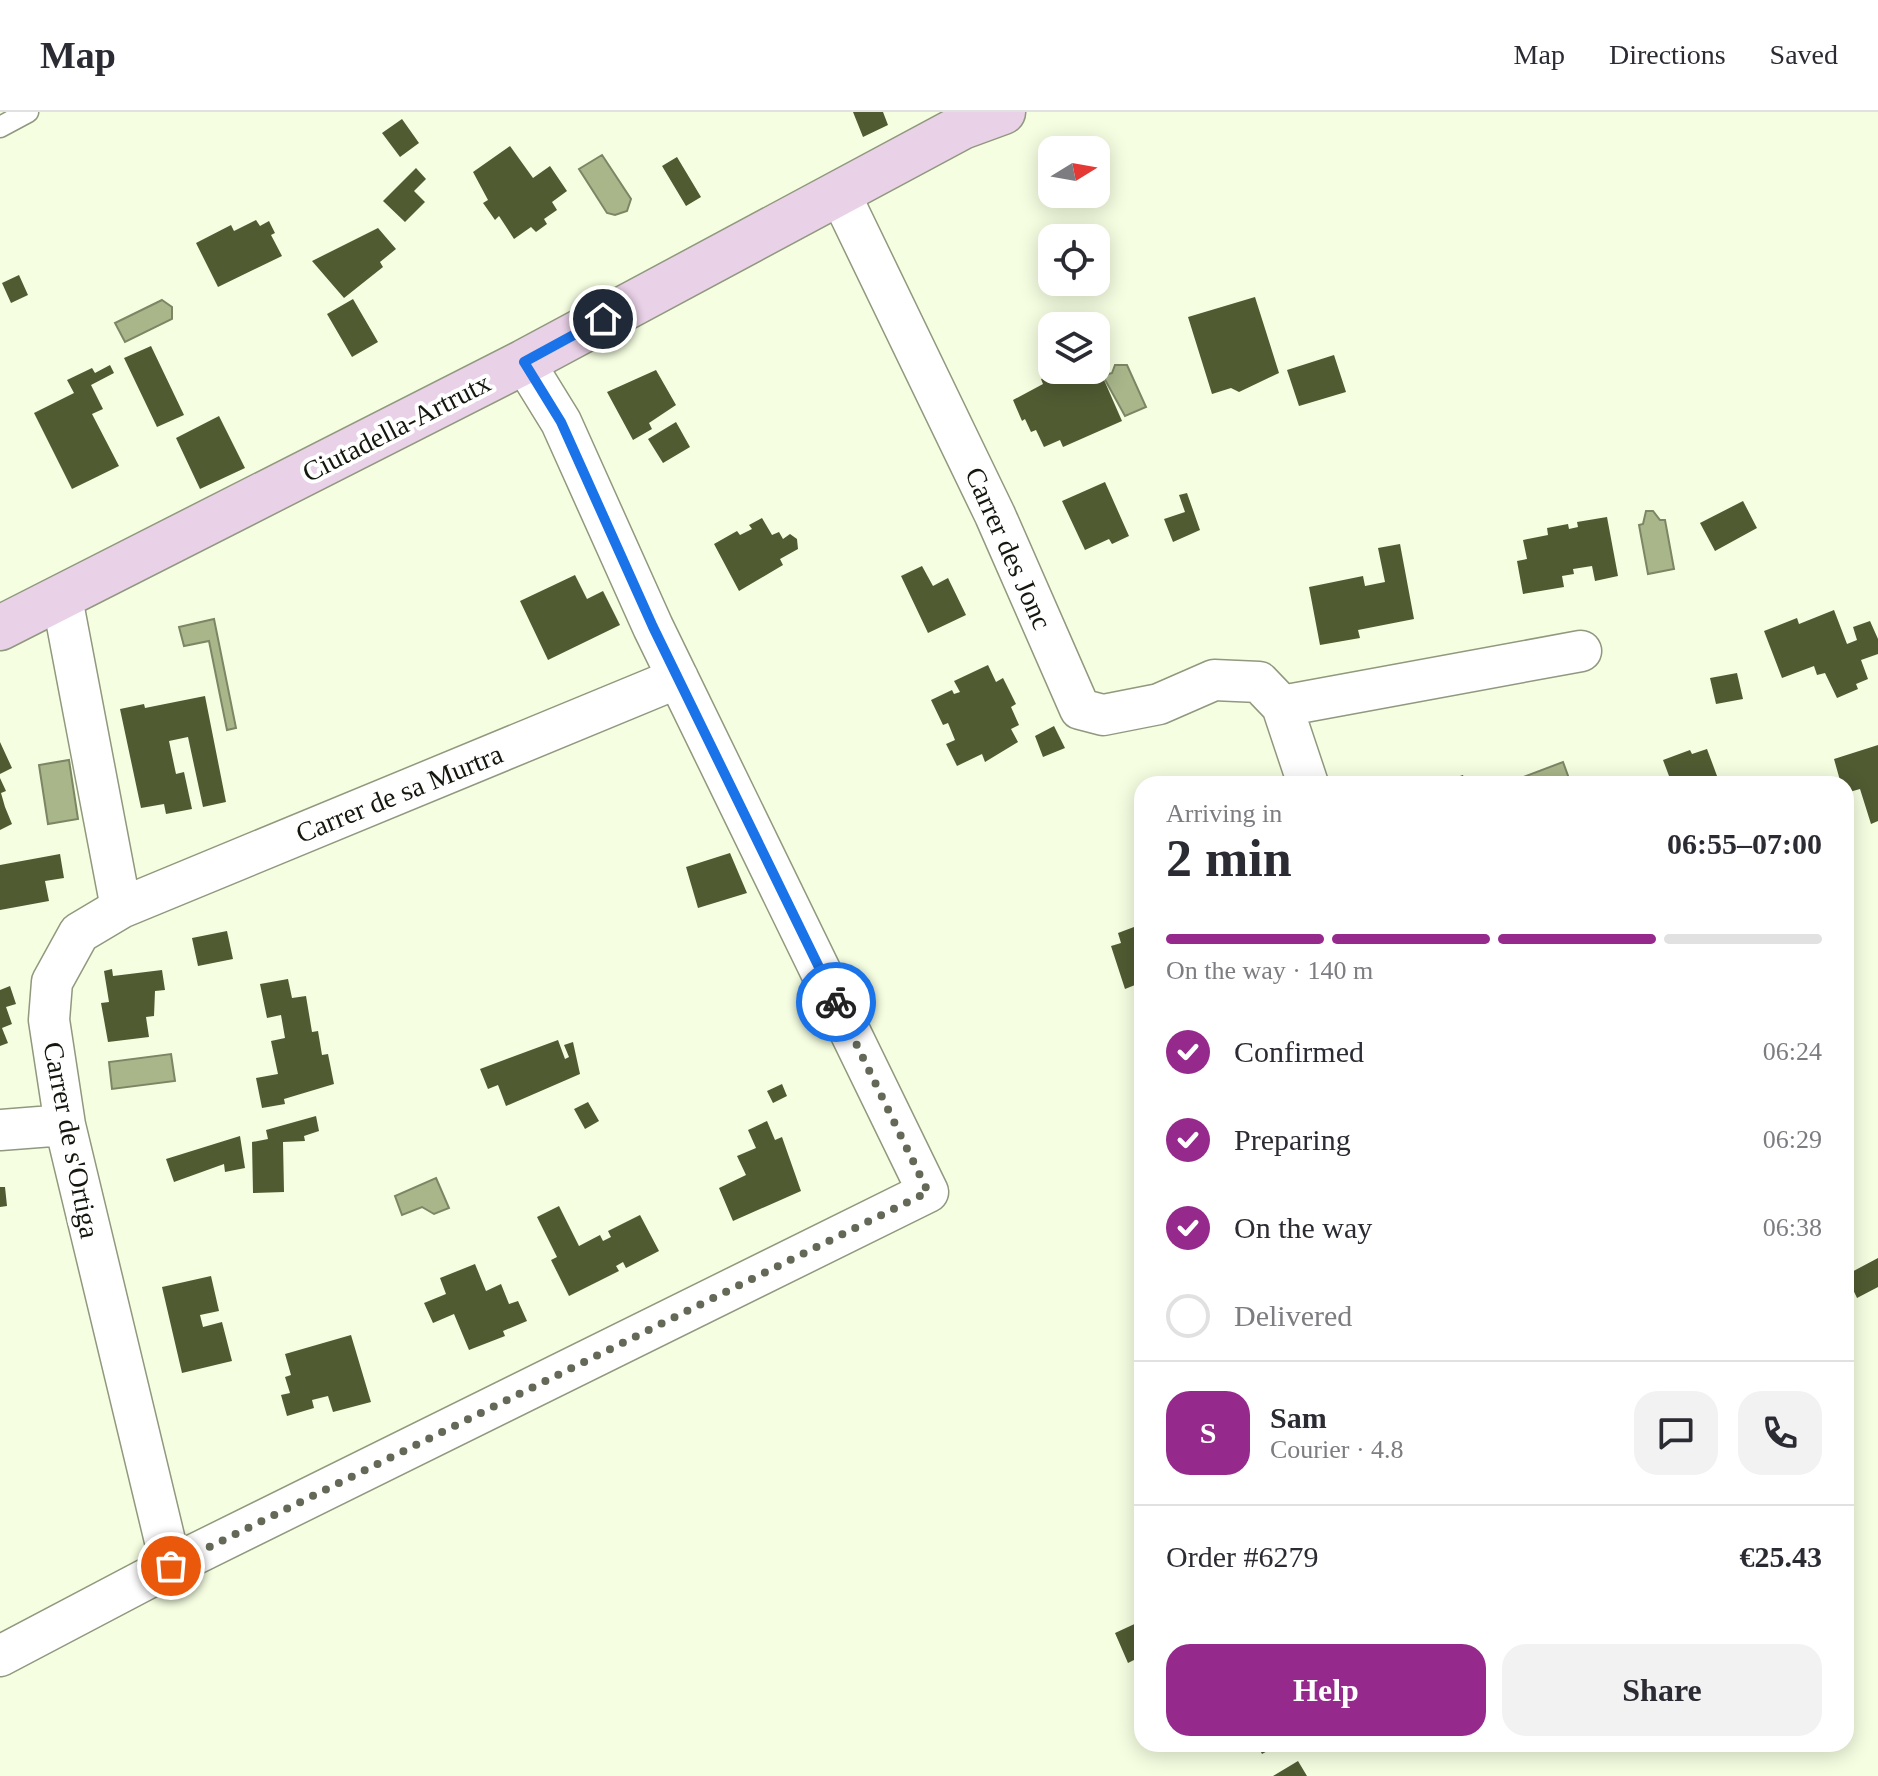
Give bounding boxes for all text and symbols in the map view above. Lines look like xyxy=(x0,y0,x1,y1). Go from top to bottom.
text: Map xyxy=(40,34,116,76)
text: Map xyxy=(1514,39,1565,70)
text: Directions xyxy=(1609,39,1726,70)
text: Saved xyxy=(1770,39,1838,70)
north arrow xyxy=(1038,136,1110,208)
map controls xyxy=(1038,136,1110,384)
button: locate xyxy=(1038,224,1110,296)
pin xyxy=(569,285,637,353)
icon: home xyxy=(581,297,625,341)
button: layers xyxy=(1038,312,1110,384)
street label: Ciutadella-Artrutx xyxy=(297,367,495,488)
street label: Carrer des Jonc xyxy=(959,462,1058,634)
street label: Carrer de sa Murtra xyxy=(291,738,508,849)
text: Arriving in xyxy=(1166,799,1282,828)
text: 06:55–07:00 xyxy=(1667,827,1822,860)
text: 2 min xyxy=(1166,830,1292,887)
text: On the way · 140 m xyxy=(1166,956,1373,985)
courier xyxy=(796,962,876,1042)
icon: bike xyxy=(814,980,858,1024)
icon: check xyxy=(1166,1030,1210,1074)
text: Confirmed xyxy=(1234,1035,1364,1068)
text: 06:24 xyxy=(1763,1037,1822,1066)
street label: Carrer de s'Ortiga xyxy=(37,1039,106,1241)
icon: check xyxy=(1166,1118,1210,1162)
text: Preparing xyxy=(1234,1123,1351,1156)
text: 06:29 xyxy=(1763,1125,1822,1154)
icon: check xyxy=(1166,1206,1210,1250)
text: On the way xyxy=(1234,1211,1372,1244)
text: 06:38 xyxy=(1763,1213,1822,1242)
text: Delivered xyxy=(1234,1299,1352,1332)
button: chat xyxy=(1634,1391,1718,1475)
button: phone xyxy=(1738,1391,1822,1475)
text: Sam xyxy=(1270,1401,1327,1434)
text: S xyxy=(1200,1416,1216,1449)
text: Courier · 4.8 xyxy=(1270,1435,1404,1464)
pin xyxy=(137,1532,205,1600)
text: Order #6279 xyxy=(1166,1540,1318,1573)
text: €25.43 xyxy=(1740,1540,1822,1573)
icon: bag xyxy=(149,1544,193,1588)
button: Help xyxy=(1166,1644,1486,1736)
button: Share xyxy=(1502,1644,1822,1736)

